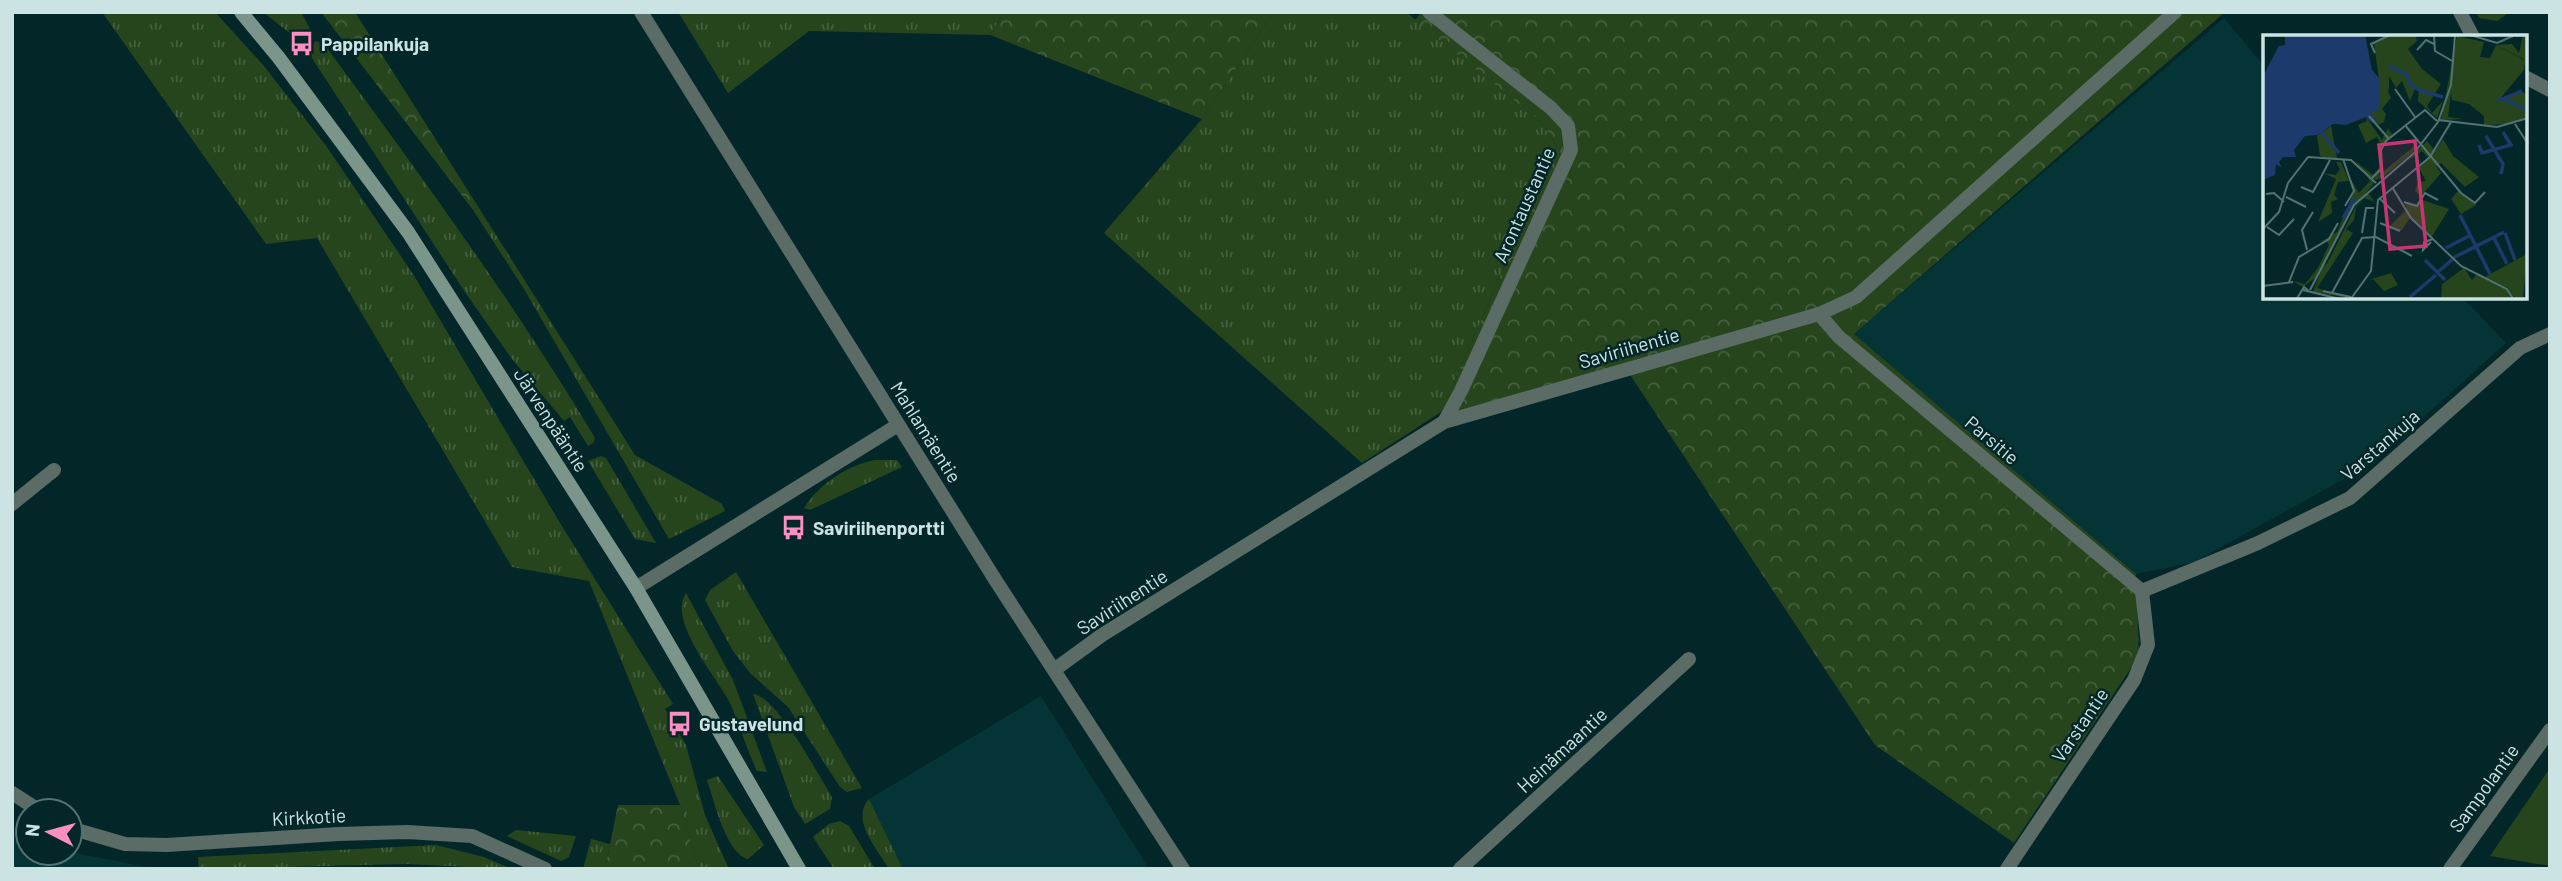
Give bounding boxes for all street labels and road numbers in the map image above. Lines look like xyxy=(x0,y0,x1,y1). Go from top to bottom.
street label: Arontaustantie xyxy=(1488,144,1559,266)
street label: Saviriihentie xyxy=(1576,322,1682,373)
street label: Järvenpääntie xyxy=(509,363,594,476)
street label: Mahlamäentie xyxy=(886,377,967,487)
street label: Varstankuja xyxy=(2336,404,2424,485)
street label: Parsitie xyxy=(1961,410,2024,469)
street label: Saviriihentie xyxy=(1072,564,1171,639)
street label: Varstantie xyxy=(2046,683,2113,766)
street label: Heinämaantie xyxy=(1512,702,1611,797)
street label: Sampolantie xyxy=(2444,739,2523,836)
street label: Kirkkotie xyxy=(271,803,347,830)

